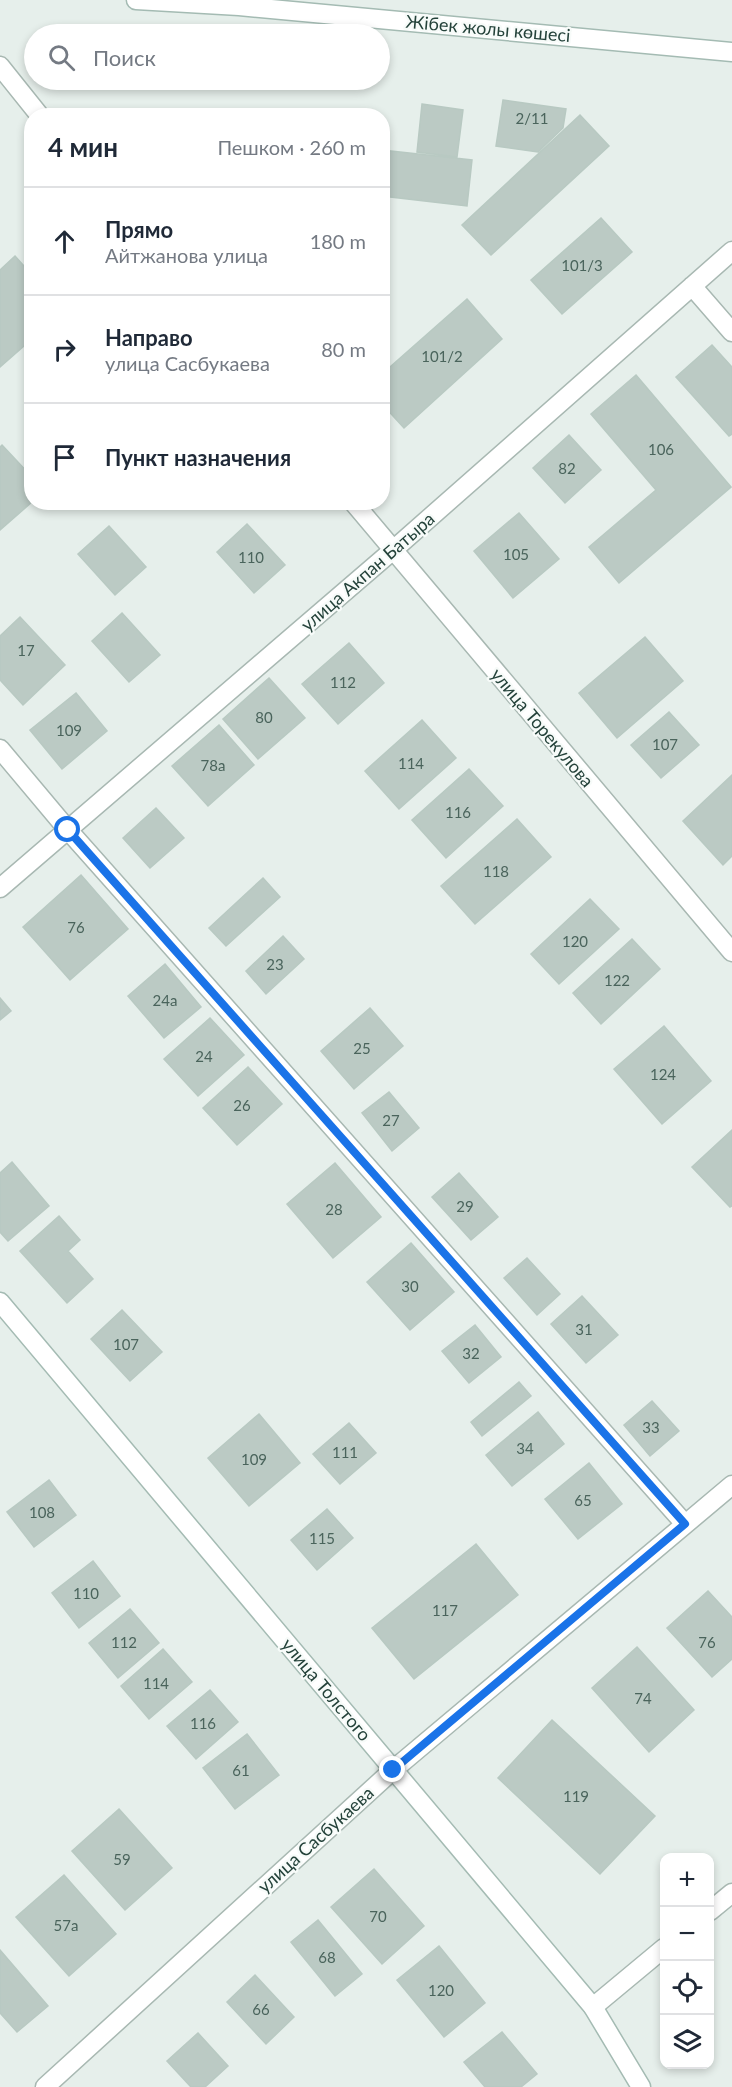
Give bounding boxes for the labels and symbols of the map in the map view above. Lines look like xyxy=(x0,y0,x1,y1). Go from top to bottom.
street label: Жібек жолы көшесі xyxy=(405,10,571,46)
house number: 2/11 xyxy=(516,109,548,127)
house number: 101/3 xyxy=(561,256,603,274)
house number: 101/2 xyxy=(421,347,463,365)
house number: 106 xyxy=(648,440,674,458)
house number: 82 xyxy=(558,459,576,477)
street label: улица Акпан Батыра xyxy=(296,507,439,635)
house number: 105 xyxy=(503,545,529,563)
house number: 110 xyxy=(238,548,264,566)
house number: 17 xyxy=(17,641,35,659)
street label: улица Торекулова xyxy=(487,663,599,791)
house number: 112 xyxy=(330,673,356,691)
house number: 80 xyxy=(255,708,273,726)
house number: 109 xyxy=(56,721,82,739)
house number: 107 xyxy=(652,735,678,753)
house number: 114 xyxy=(398,754,424,772)
house number: 78а xyxy=(201,756,225,774)
house number: 116 xyxy=(445,803,471,821)
route start xyxy=(54,816,80,842)
house number: 118 xyxy=(483,862,509,880)
house number: 76 xyxy=(67,918,85,936)
house number: 120 xyxy=(562,932,588,950)
house number: 23 xyxy=(266,955,284,973)
house number: 122 xyxy=(604,971,630,989)
house number: 24а xyxy=(153,991,177,1009)
house number: 25 xyxy=(353,1039,371,1057)
house number: 24 xyxy=(195,1047,213,1065)
house number: 124 xyxy=(650,1065,676,1083)
house number: 26 xyxy=(233,1096,251,1114)
house number: 27 xyxy=(382,1111,400,1129)
house number: 29 xyxy=(456,1197,474,1215)
house number: 28 xyxy=(325,1200,343,1218)
house number: 30 xyxy=(401,1277,419,1295)
house number: 31 xyxy=(575,1320,593,1338)
house number: 107 xyxy=(113,1335,139,1353)
house number: 32 xyxy=(462,1344,480,1362)
house number: 33 xyxy=(642,1418,660,1436)
house number: 34 xyxy=(516,1439,534,1457)
house number: 111 xyxy=(332,1443,358,1461)
house number: 109 xyxy=(241,1450,267,1468)
house number: 65 xyxy=(574,1491,592,1509)
house number: 108 xyxy=(29,1503,55,1521)
house number: 115 xyxy=(309,1529,335,1547)
house number: 110 xyxy=(73,1584,99,1602)
house number: 117 xyxy=(432,1601,458,1619)
house number: 112 xyxy=(111,1633,137,1651)
street label: улица Толстого xyxy=(277,1633,376,1745)
house number: 76 xyxy=(698,1633,716,1651)
house number: 114 xyxy=(143,1674,169,1692)
house number: 74 xyxy=(634,1689,652,1707)
house number: 116 xyxy=(190,1714,216,1732)
route end xyxy=(379,1756,405,1782)
house number: 61 xyxy=(232,1761,250,1779)
street label: улица Сасбукаева xyxy=(253,1781,378,1897)
house number: 119 xyxy=(563,1787,589,1805)
house number: 59 xyxy=(113,1850,131,1868)
house number: 70 xyxy=(369,1907,387,1925)
house number: 57а xyxy=(54,1916,78,1934)
house number: 68 xyxy=(318,1948,336,1966)
house number: 120 xyxy=(428,1981,454,1999)
house number: 66 xyxy=(252,2000,270,2018)

